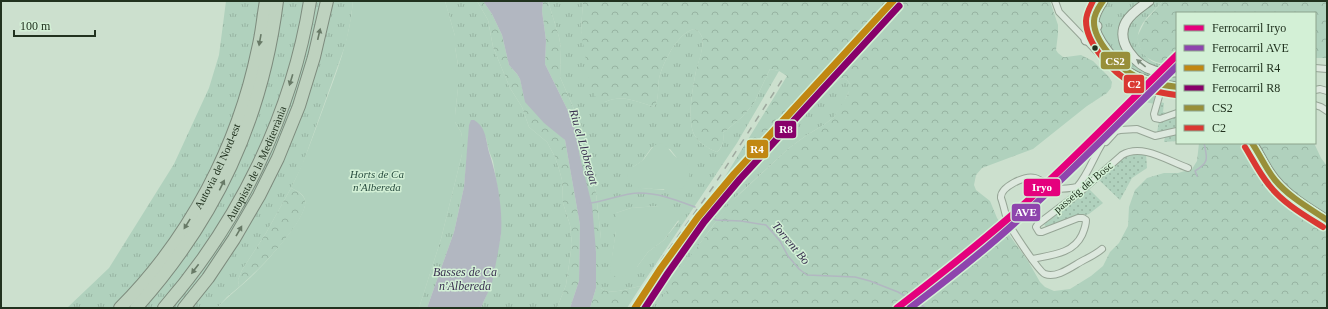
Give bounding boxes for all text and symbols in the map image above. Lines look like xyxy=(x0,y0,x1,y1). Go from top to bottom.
scale bar xyxy=(14,12,95,38)
legend xyxy=(1176,12,1316,144)
text: 100 m xyxy=(20,19,51,33)
text: Ferrocarril Iryo xyxy=(1212,21,1286,35)
one-way arrow xyxy=(317,28,323,40)
one-way arrow xyxy=(257,33,263,46)
text: Ferrocarril AVE xyxy=(1212,41,1289,55)
unlabelled marker xyxy=(1090,43,1100,53)
line badge: CS2 xyxy=(1100,51,1131,70)
text: CS2 xyxy=(1105,55,1125,67)
one-way arrow xyxy=(1135,58,1146,67)
text: Ferrocarril R4 xyxy=(1212,61,1280,75)
one-way arrow xyxy=(288,74,294,86)
line badge: C2 xyxy=(1123,74,1145,94)
text: C2 xyxy=(1127,78,1141,90)
text: Ferrocarril R8 xyxy=(1212,81,1280,95)
text: CS2 xyxy=(1212,101,1233,115)
street label: Autopista de la Mediterrània xyxy=(223,104,288,223)
water label: Riu el Llobregat xyxy=(566,107,602,187)
line badge: R8 xyxy=(774,120,797,139)
text: C2 xyxy=(1212,121,1226,135)
street label: Autovia del Nord-est xyxy=(192,122,242,211)
text: R8 xyxy=(779,123,793,135)
line badge: R4 xyxy=(746,139,769,159)
text: R4 xyxy=(750,143,764,155)
street label: passeig del Bosc xyxy=(1051,159,1115,215)
park label: Horts de Ca n'Albereda xyxy=(349,168,404,193)
line badge: Iryo xyxy=(1023,178,1061,197)
one-way arrow xyxy=(219,179,225,191)
text: Iryo xyxy=(1032,181,1053,193)
line badge: AVE xyxy=(1011,203,1041,222)
text: AVE xyxy=(1015,206,1037,218)
one-way arrow xyxy=(183,218,190,230)
water label: Torrent Bo xyxy=(769,219,813,267)
one-way arrow xyxy=(235,225,242,237)
one-way arrow xyxy=(190,264,199,275)
water label: Basses de Ca n'Albereda xyxy=(433,265,497,293)

